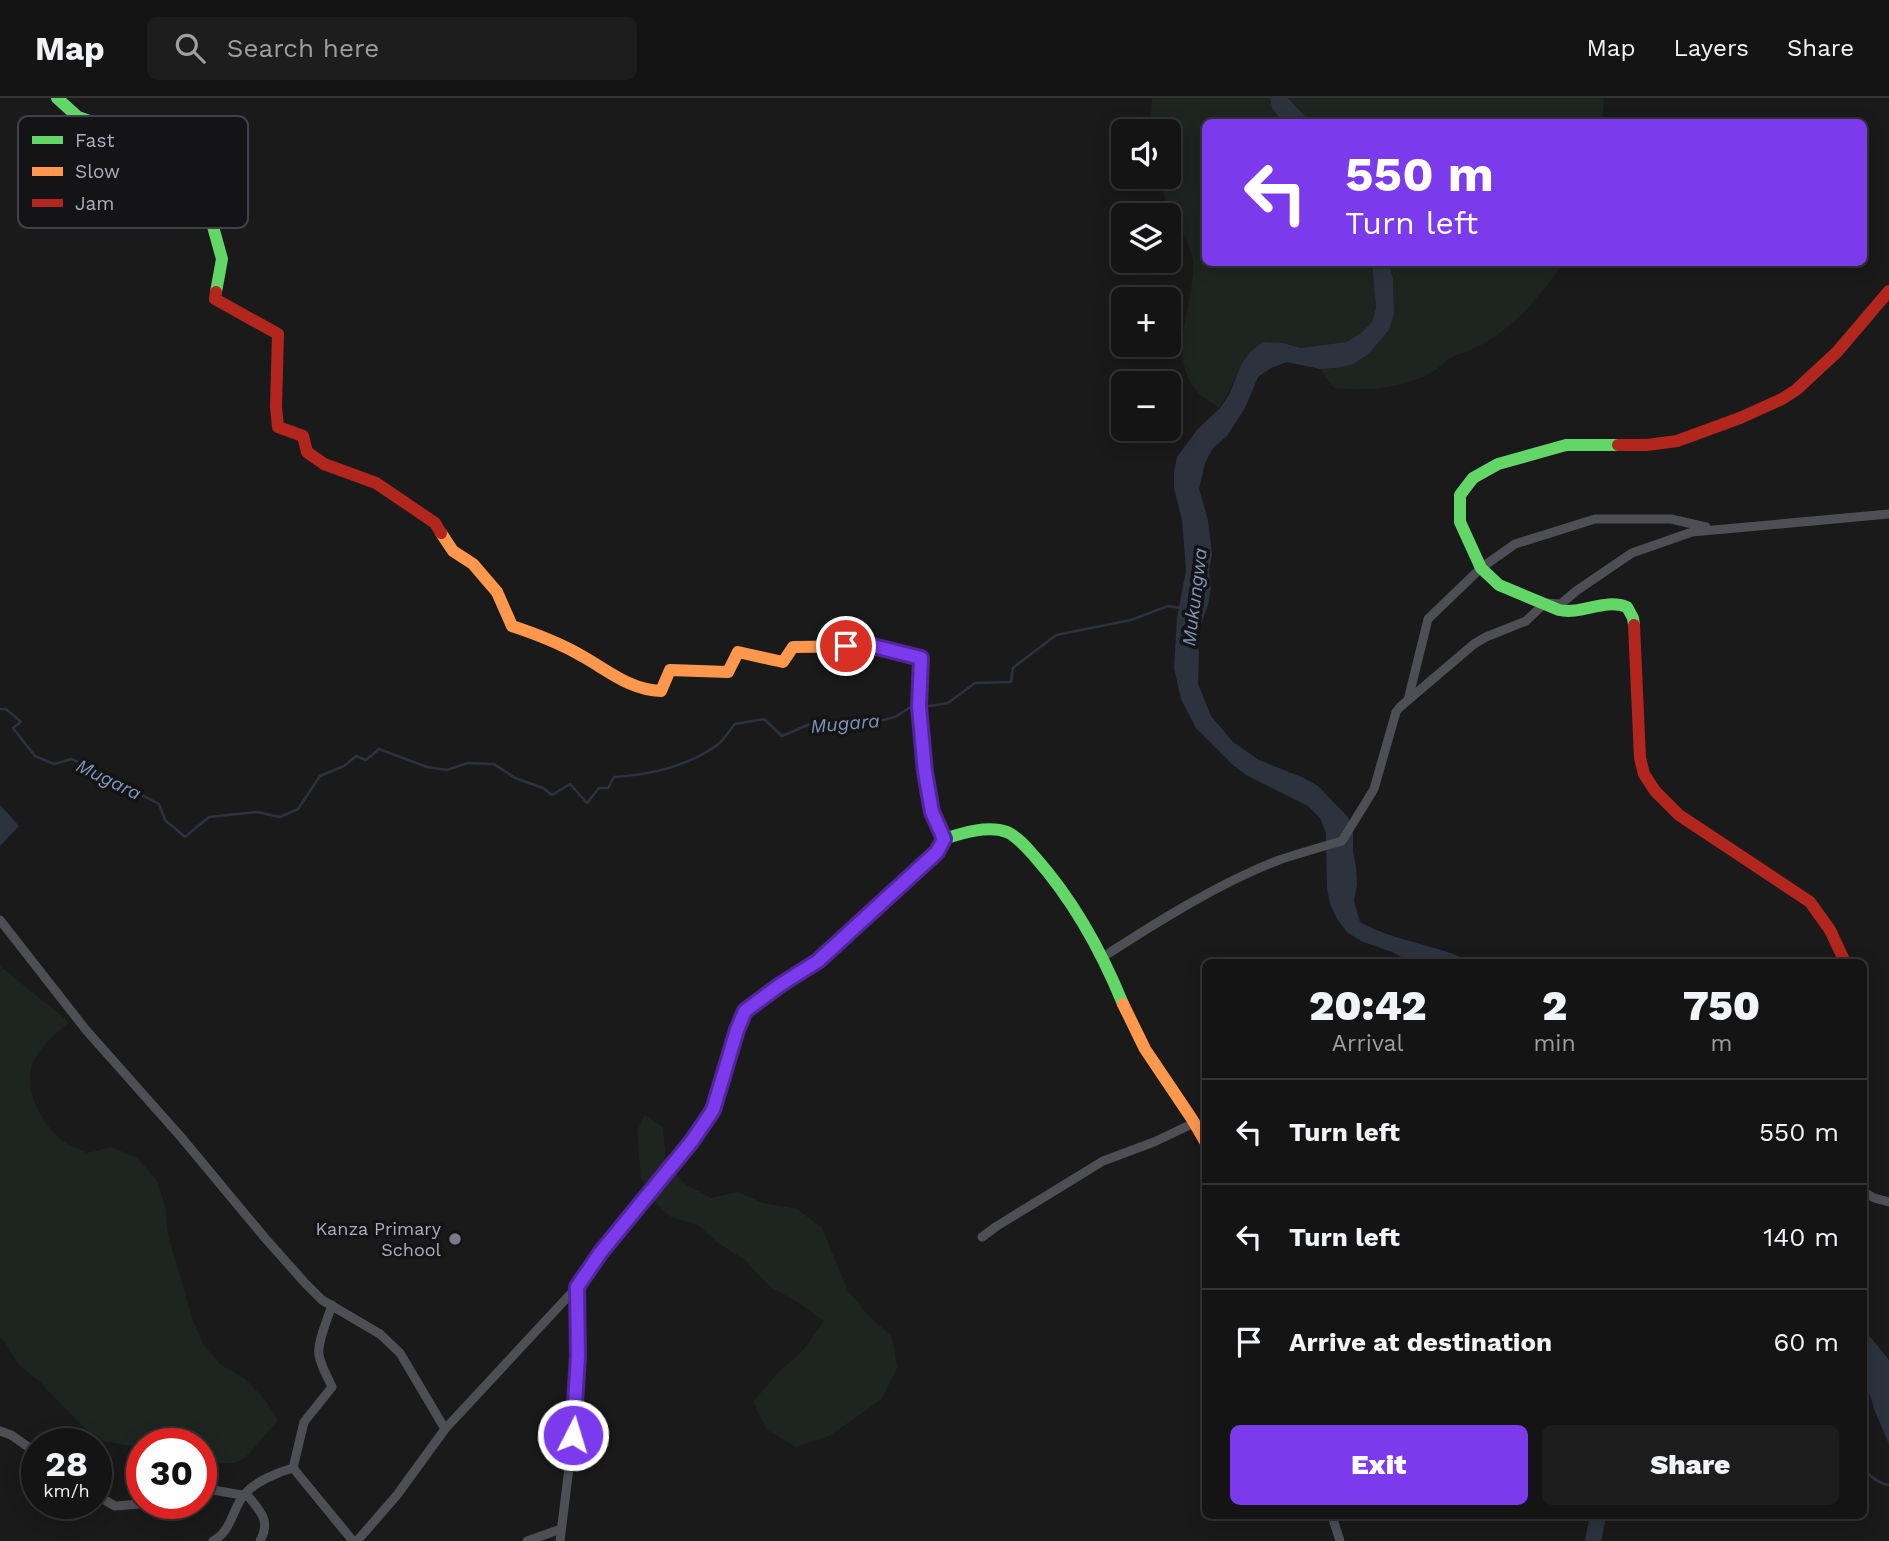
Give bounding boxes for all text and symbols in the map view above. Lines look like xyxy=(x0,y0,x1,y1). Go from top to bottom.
search box xyxy=(147,17,637,80)
text: Map xyxy=(35,29,105,68)
icon: search xyxy=(171,29,209,67)
text: Search here xyxy=(227,33,379,63)
text: Map xyxy=(1587,34,1635,62)
text: Layers xyxy=(1673,34,1749,62)
text: Share xyxy=(1787,34,1854,62)
legend xyxy=(18,116,248,228)
map controls xyxy=(1111,119,1181,441)
button: sound xyxy=(1111,119,1181,189)
text: Fast xyxy=(75,129,114,152)
text: 550 m xyxy=(1345,145,1494,203)
icon: left xyxy=(1230,147,1321,238)
text: Slow xyxy=(75,160,120,183)
text: Jam xyxy=(75,192,114,215)
button: layers xyxy=(1111,203,1181,273)
text: Turn left xyxy=(1345,204,1478,242)
button: + xyxy=(1111,287,1181,357)
button: − xyxy=(1111,371,1181,441)
water label: Mukungwa xyxy=(1177,546,1212,647)
pin xyxy=(816,616,876,676)
icon: arrive xyxy=(827,627,865,665)
water label: Mugara xyxy=(810,709,881,738)
water label: Mugara xyxy=(73,754,145,805)
text: 20:42 xyxy=(1309,981,1427,1030)
text: 2 xyxy=(1542,981,1567,1030)
text: 750 xyxy=(1683,981,1760,1030)
text: Arrival xyxy=(1332,1030,1404,1057)
text: min xyxy=(1533,1030,1576,1057)
text: m xyxy=(1710,1030,1732,1057)
icon: left xyxy=(1230,1113,1268,1151)
text: Turn left xyxy=(1289,1117,1400,1147)
text: 550 m xyxy=(1759,1117,1839,1147)
place label: Kanza Primary School xyxy=(316,1218,442,1260)
icon: left xyxy=(1230,1218,1268,1256)
text: Turn left xyxy=(1289,1222,1400,1252)
text: 140 m xyxy=(1763,1222,1839,1252)
marker: Kanza Primary School xyxy=(447,1231,463,1247)
icon: arrive xyxy=(1230,1323,1268,1361)
text: Arrive at destination xyxy=(1289,1327,1552,1357)
text: 60 m xyxy=(1773,1327,1839,1357)
position arrow xyxy=(536,1398,610,1472)
button: Exit xyxy=(1230,1425,1528,1505)
button: Share xyxy=(1542,1425,1839,1505)
speed limit sign: 30 xyxy=(126,1428,217,1519)
text: 28 xyxy=(45,1443,88,1485)
text: km/h xyxy=(43,1480,90,1501)

